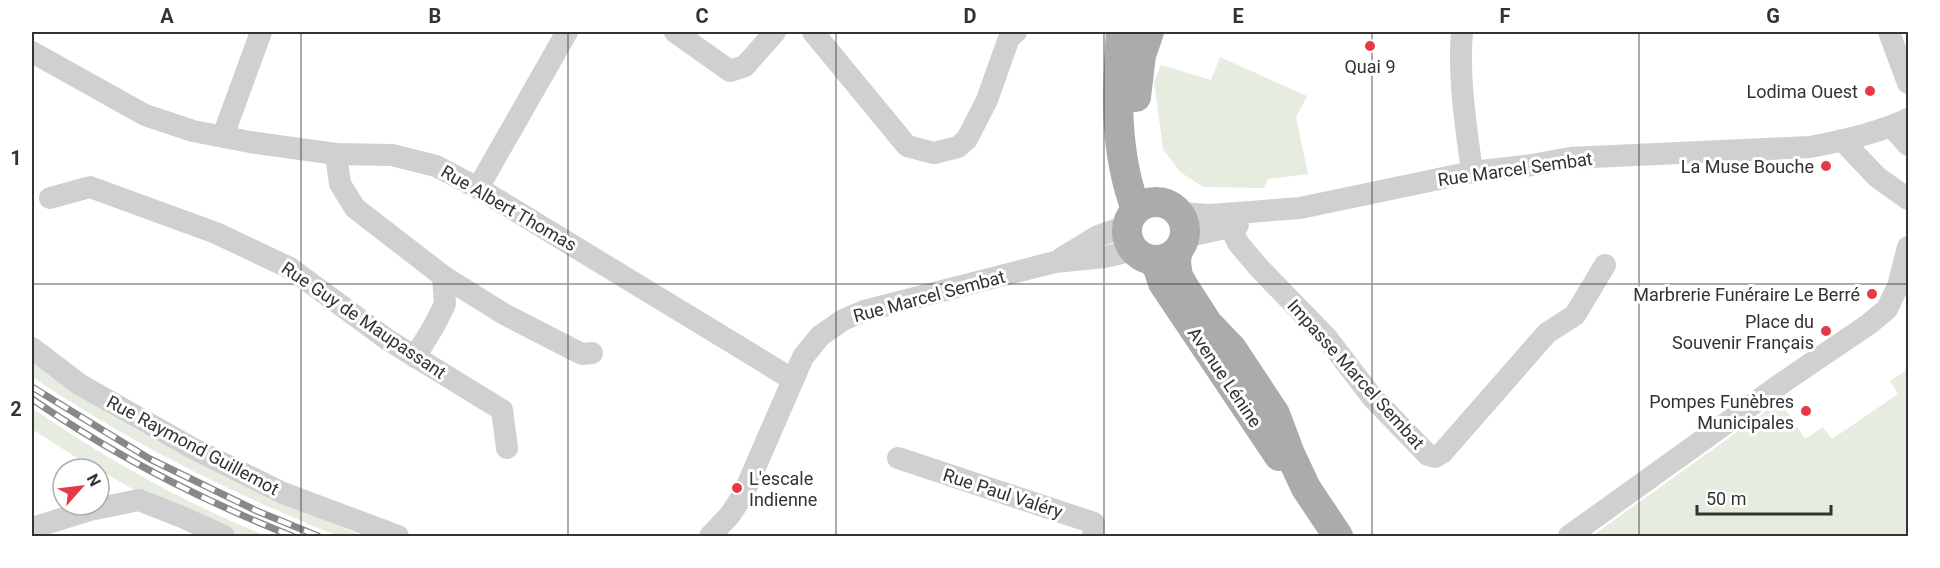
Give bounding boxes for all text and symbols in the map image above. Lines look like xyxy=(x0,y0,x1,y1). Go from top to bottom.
text: A xyxy=(160,4,174,28)
text: B xyxy=(429,4,441,28)
text: C xyxy=(695,4,709,28)
text: D xyxy=(964,4,977,28)
text: E xyxy=(1232,4,1244,28)
text: F xyxy=(1500,4,1511,28)
text: G xyxy=(1766,4,1780,28)
marker: Quai 9 xyxy=(1363,39,1377,53)
place label: Quai 9 xyxy=(1344,56,1396,77)
place label: Lodima Ouest xyxy=(1746,81,1858,102)
marker: Lodima Ouest xyxy=(1863,84,1877,98)
text: 1 xyxy=(10,146,22,170)
street label: Rue Marcel Sembat xyxy=(1436,148,1594,190)
place label: La Muse Bouche xyxy=(1681,156,1814,177)
marker: La Muse Bouche xyxy=(1819,159,1833,173)
street label: Rue Albert Thomas xyxy=(437,161,581,255)
street label: Rue Guy de Maupassant xyxy=(278,257,450,383)
street label: Rue Marcel Sembat xyxy=(851,266,1007,326)
place label: Marbrerie Funéraire Le Berré xyxy=(1633,284,1860,305)
marker: Marbrerie Funéraire Le Berré xyxy=(1865,287,1879,301)
street label: Impasse Marcel Sembat xyxy=(1283,295,1429,453)
place label: Place du Souvenir Français xyxy=(1672,311,1814,353)
street label: Avenue Lénine xyxy=(1184,323,1266,431)
marker: Place du Souvenir Français xyxy=(1819,324,1833,338)
street label: Rue Raymond Guillemot xyxy=(103,391,283,499)
place label: Pompes Funèbres Municipales xyxy=(1649,391,1794,433)
text: 2 xyxy=(10,397,22,421)
marker: Pompes Funèbres Municipales xyxy=(1799,404,1813,418)
north arrow xyxy=(51,457,111,517)
street label: Rue Paul Valéry xyxy=(941,464,1066,522)
place label: L'escale Indienne xyxy=(749,468,817,510)
text: N xyxy=(83,471,105,490)
scale bar xyxy=(1697,478,1830,516)
marker: L'escale Indienne xyxy=(730,481,744,495)
text: 50 m xyxy=(1706,488,1746,509)

